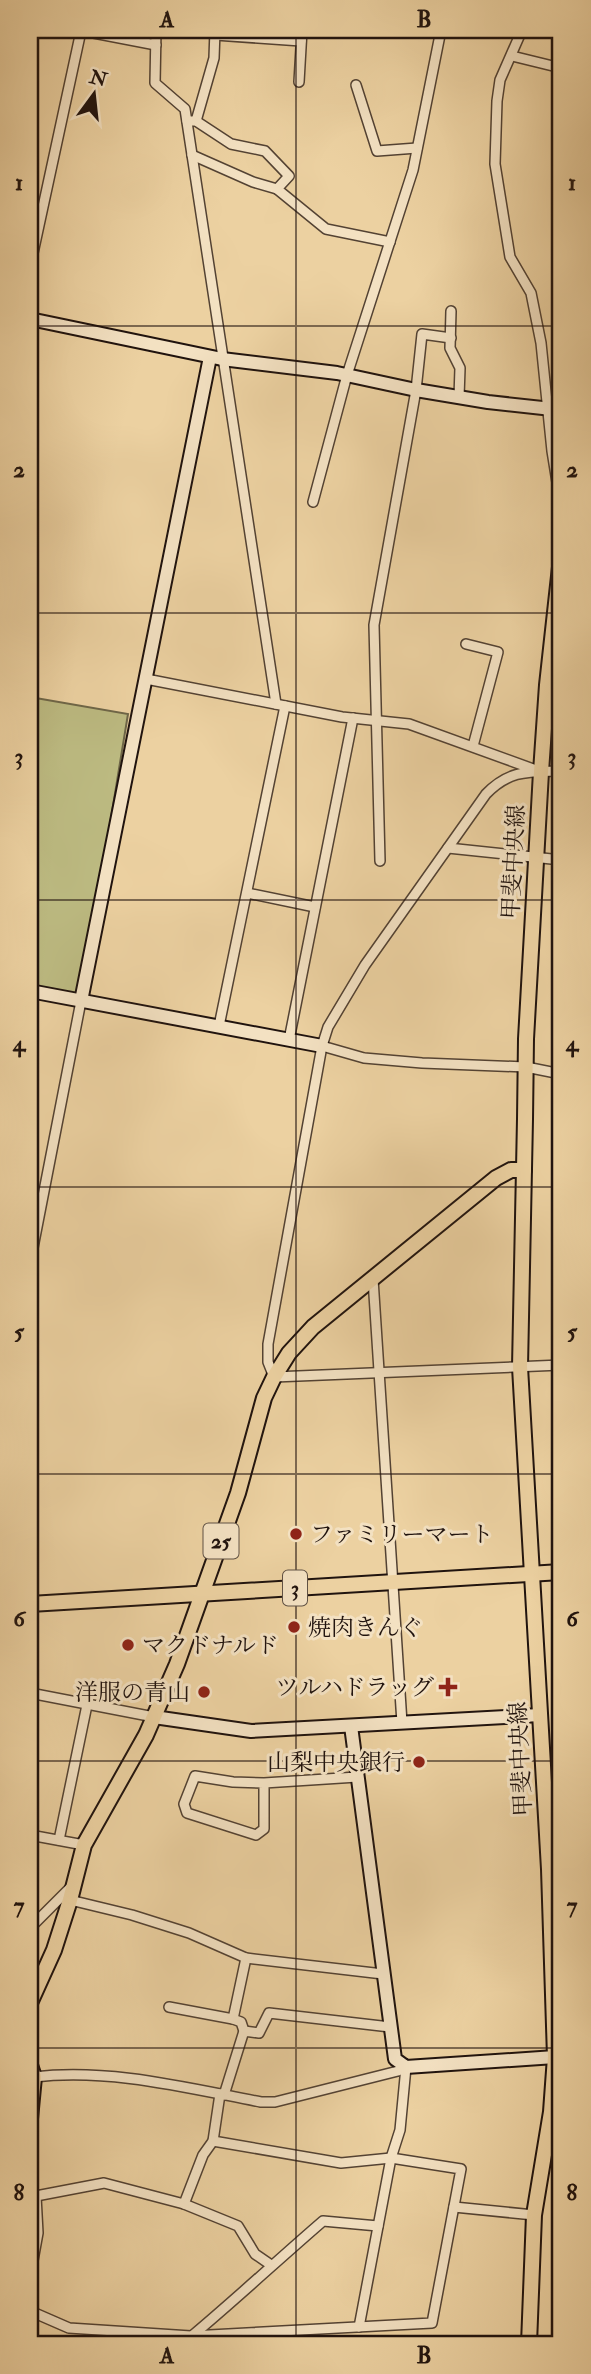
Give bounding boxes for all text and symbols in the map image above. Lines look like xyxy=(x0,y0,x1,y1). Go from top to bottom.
text: A xyxy=(159,5,175,34)
text: B xyxy=(416,5,432,34)
north arrow xyxy=(60,60,130,130)
text: N xyxy=(86,64,110,93)
text: 1 xyxy=(15,168,23,197)
text: 1 xyxy=(568,168,576,197)
text: 2 xyxy=(13,455,25,484)
text: 2 xyxy=(566,455,578,484)
text: 3 xyxy=(15,742,23,771)
text: 3 xyxy=(568,742,576,771)
street label: 甲斐中央線 xyxy=(496,804,531,920)
text: 4 xyxy=(12,1029,27,1058)
text: 4 xyxy=(565,1029,580,1058)
text: 5 xyxy=(14,1317,25,1346)
text: 5 xyxy=(567,1317,578,1346)
place label: ファミリーマート xyxy=(310,1520,494,1549)
road number: 25 xyxy=(204,1524,238,1558)
marker: ファミリーマート xyxy=(288,1526,304,1542)
road number: 3 xyxy=(283,1570,307,1606)
text: 6 xyxy=(13,1604,27,1633)
text: 6 xyxy=(566,1604,580,1633)
place label: 焼肉きんぐ xyxy=(308,1613,423,1642)
marker: 焼肉きんぐ xyxy=(286,1619,302,1635)
place label: マクドナルド xyxy=(142,1631,279,1660)
marker: マクドナルド xyxy=(120,1637,136,1653)
place label: ツルハドラッグ xyxy=(276,1673,434,1702)
place label: 洋服の青山 xyxy=(75,1678,190,1707)
marker: ツルハドラッグ xyxy=(440,1679,456,1695)
marker: 洋服の青山 xyxy=(196,1684,212,1700)
street label: 甲斐中央線 xyxy=(503,1701,538,1817)
place label: 山梨中央銀行 xyxy=(267,1748,405,1777)
marker: 山梨中央銀行 xyxy=(411,1754,427,1770)
text: 7 xyxy=(14,1891,25,1920)
text: 7 xyxy=(567,1891,578,1920)
text: 8 xyxy=(14,2178,25,2207)
text: 8 xyxy=(567,2178,578,2207)
text: A xyxy=(159,2341,175,2370)
text: B xyxy=(416,2341,432,2370)

